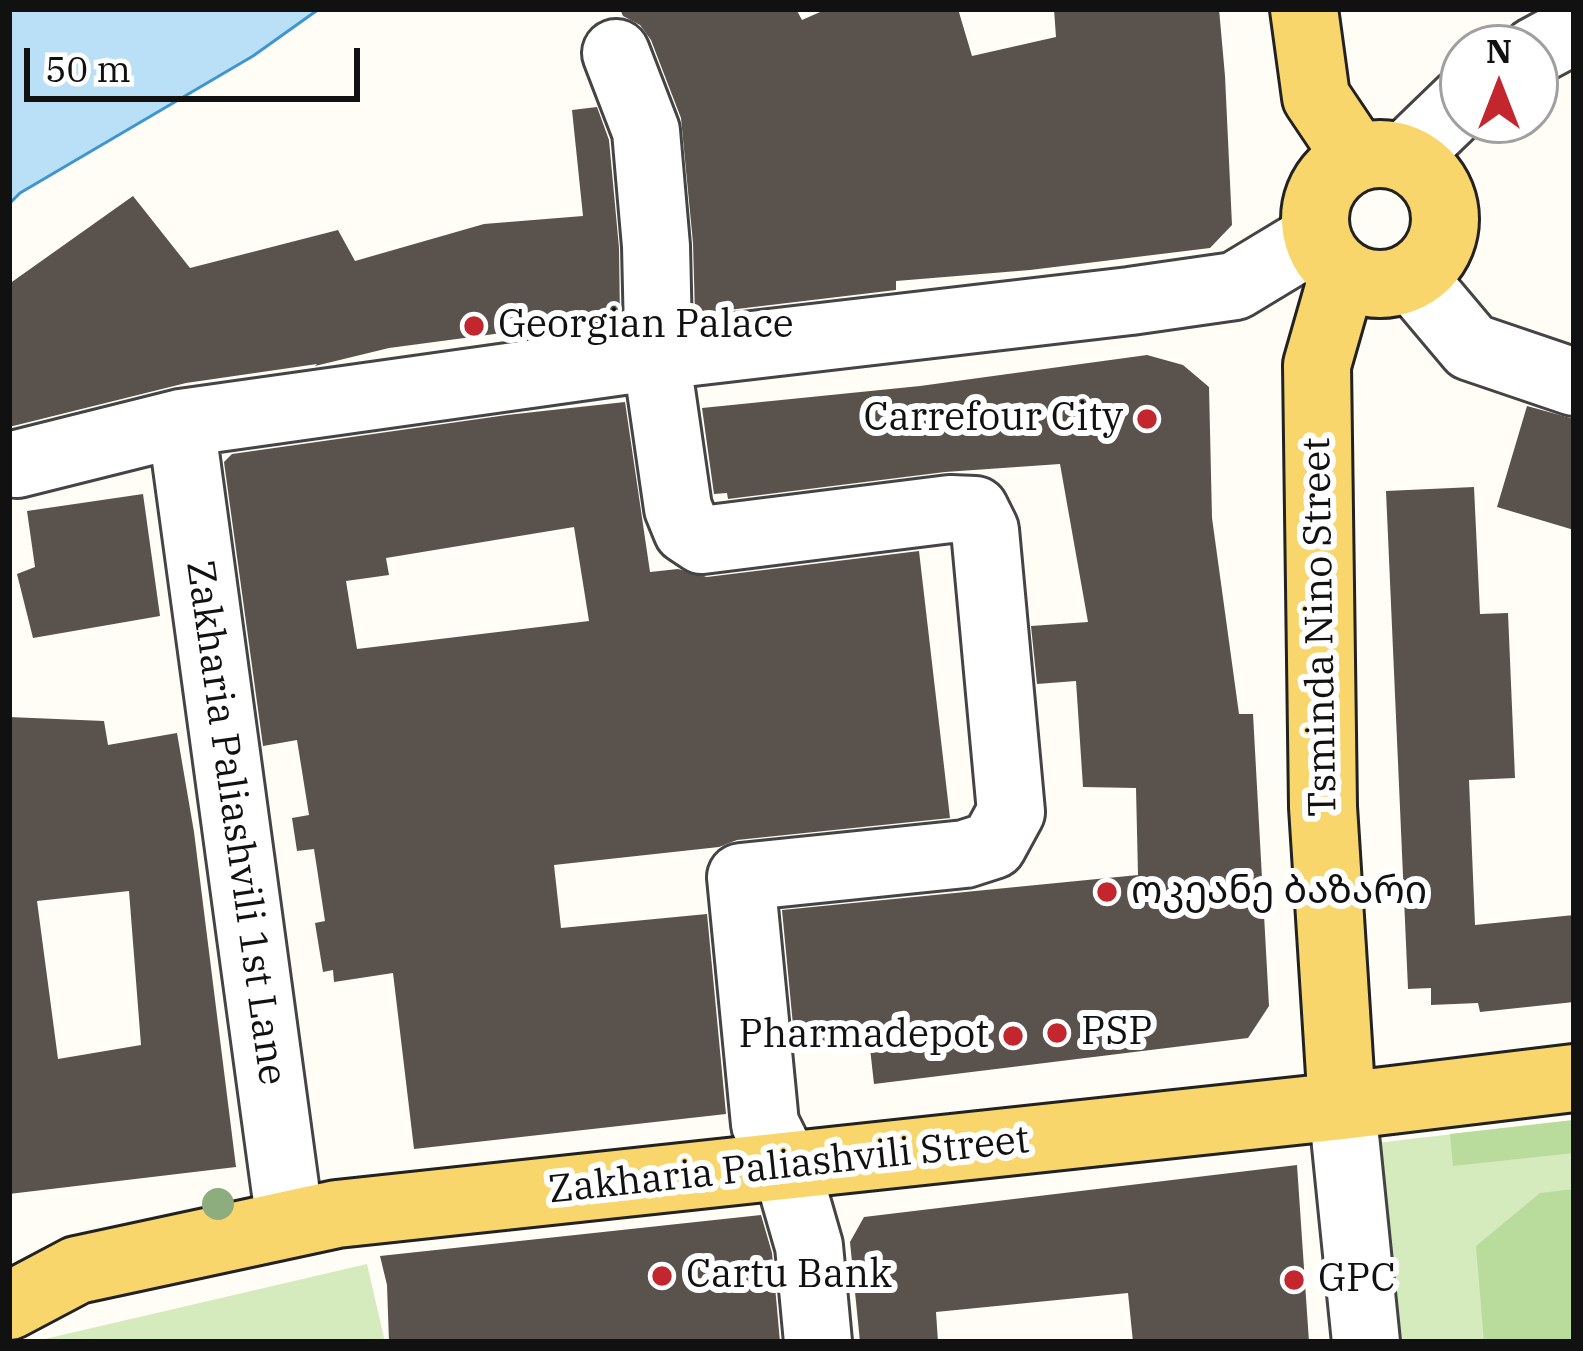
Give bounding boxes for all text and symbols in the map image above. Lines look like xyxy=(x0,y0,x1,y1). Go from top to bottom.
scale bar xyxy=(30,24,366,98)
north arrow xyxy=(1439,24,1559,144)
text: N xyxy=(1486,29,1512,72)
text: 50 m xyxy=(45,45,131,92)
place label: Georgian Palace xyxy=(498,303,794,349)
marker: Georgian Palace xyxy=(461,313,487,339)
place label: Carrefour City xyxy=(864,396,1123,442)
marker: Carrefour City xyxy=(1134,406,1160,432)
street label: Tsminda Nino Street xyxy=(1294,437,1348,817)
street label: Zakharia Paliashvili 1st Lane xyxy=(175,558,295,1088)
place label: ოკეანე ბაზარი xyxy=(1131,869,1427,915)
marker: ოკეანე ბაზარი xyxy=(1094,879,1120,905)
place label: PSP xyxy=(1081,1010,1153,1056)
place label: Pharmadepot xyxy=(739,1013,989,1059)
marker: PSP xyxy=(1044,1020,1070,1046)
marker: Pharmadepot xyxy=(1000,1023,1026,1049)
street label: Zakharia Paliashvili Street xyxy=(546,1117,1032,1215)
place label: Cartu Bank xyxy=(686,1253,892,1299)
place label: GPC xyxy=(1318,1257,1396,1303)
marker: Cartu Bank xyxy=(649,1263,675,1289)
marker: GPC xyxy=(1281,1267,1307,1293)

